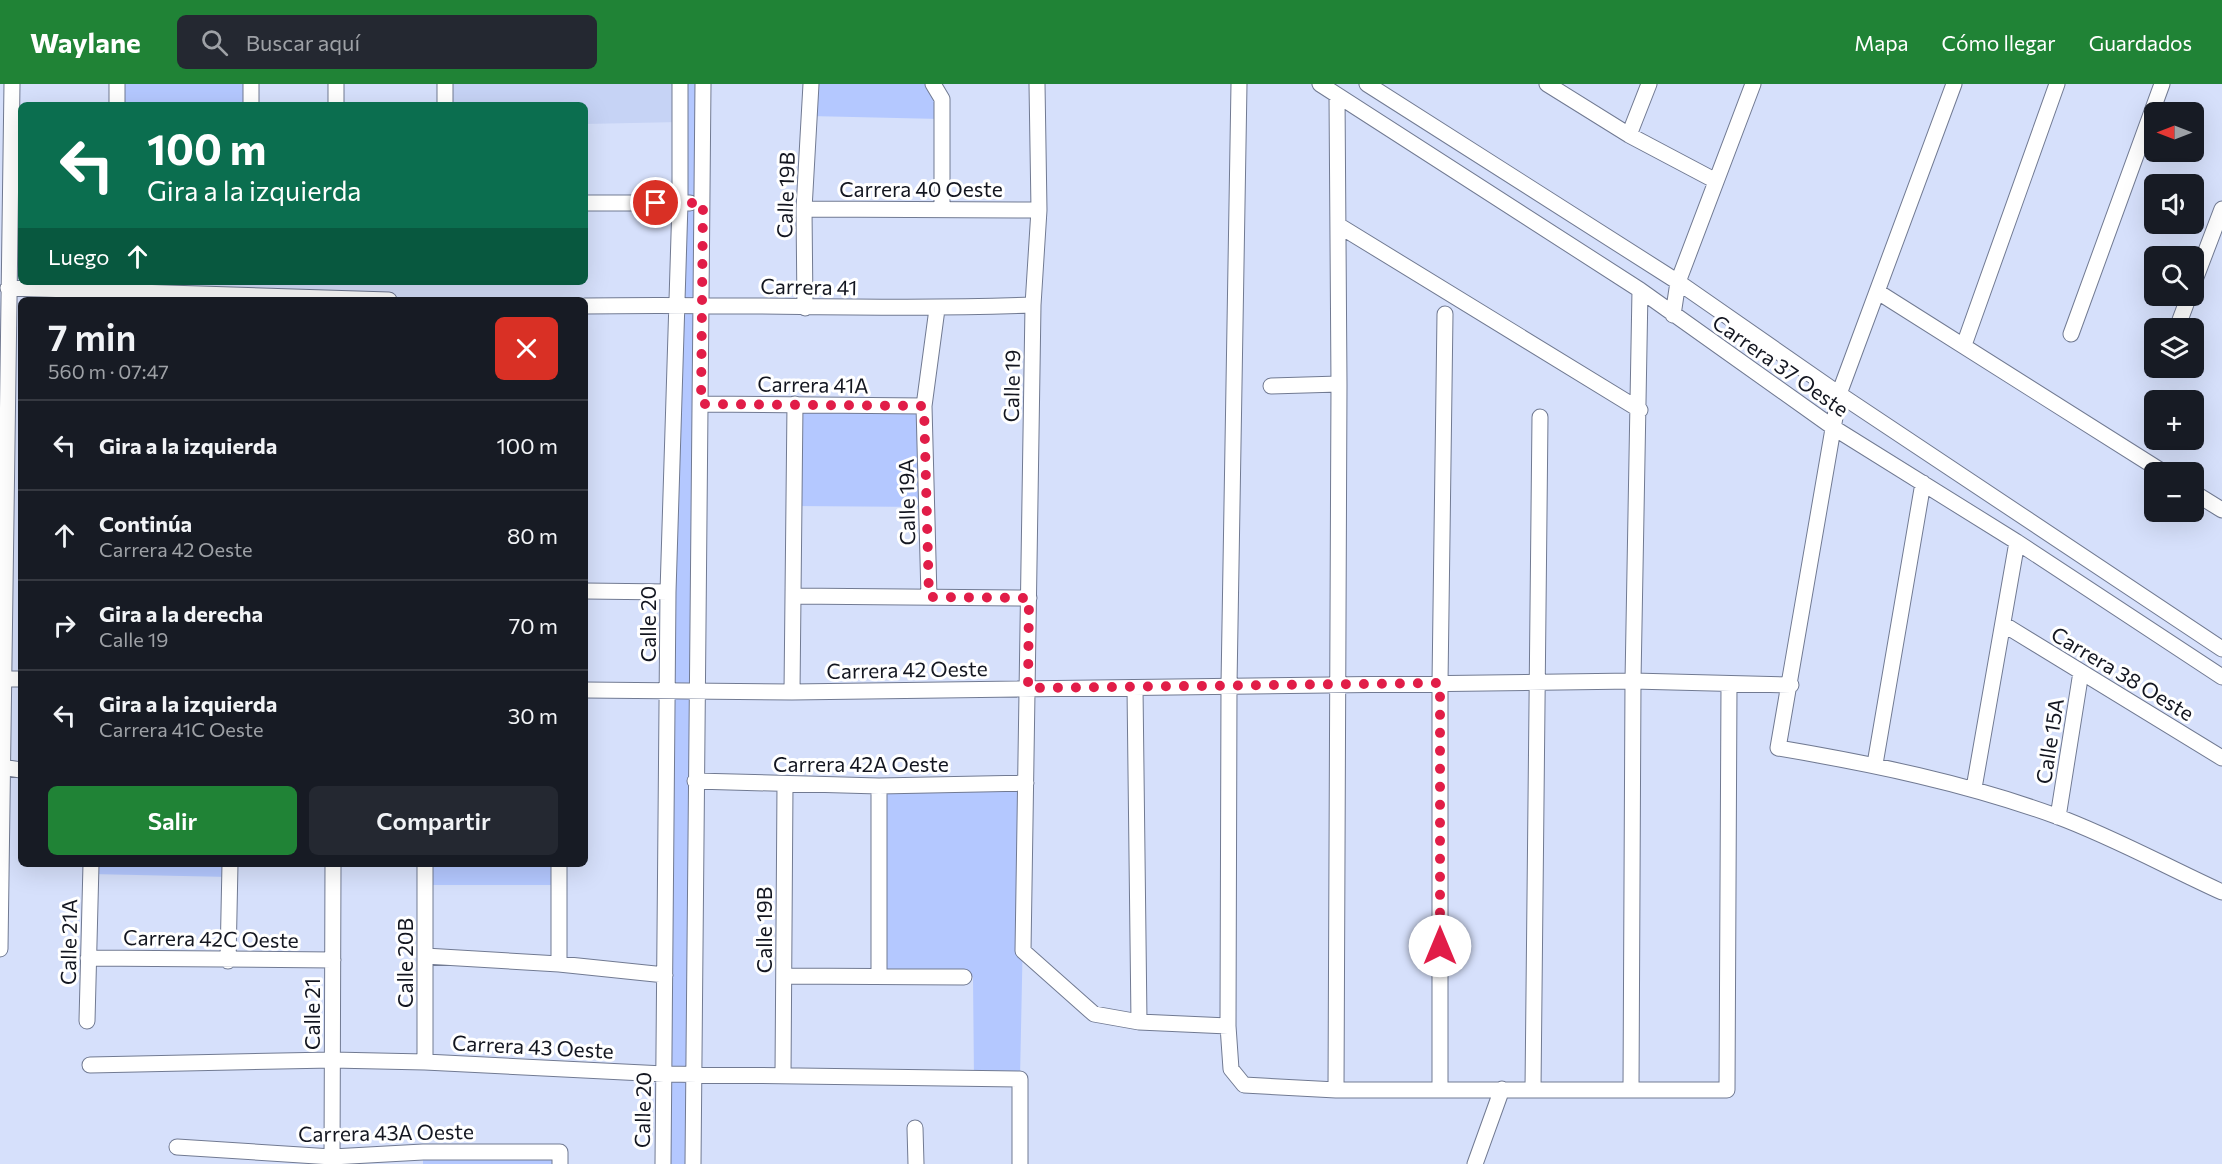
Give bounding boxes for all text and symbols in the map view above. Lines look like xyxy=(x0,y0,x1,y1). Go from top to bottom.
search box xyxy=(177,15,597,69)
text: Waylane xyxy=(30,25,141,59)
icon: search xyxy=(198,26,231,59)
text: Buscar aquí xyxy=(246,29,360,56)
text: Mapa xyxy=(1854,30,1909,55)
text: Cómo llegar xyxy=(1942,30,2056,55)
text: Guardados xyxy=(2089,30,2192,55)
north arrow xyxy=(2144,102,2204,162)
map controls xyxy=(2144,102,2204,522)
text: 100 m xyxy=(147,122,267,174)
icon: left xyxy=(48,126,126,204)
street label: Calle 19B xyxy=(771,151,799,239)
text: Gira a la izquierda xyxy=(147,174,361,207)
button: sound xyxy=(2144,174,2204,234)
street label: Carrera 40 Oeste xyxy=(839,176,1003,201)
pin xyxy=(630,177,681,228)
icon: arrive xyxy=(639,186,672,219)
icon: ahead xyxy=(121,240,154,273)
text: Luego xyxy=(48,243,109,270)
button: search xyxy=(2144,246,2204,306)
street label: Carrera 41 xyxy=(760,273,858,299)
street label: Carrera 37 Oeste xyxy=(1708,309,1854,421)
text: 7 min xyxy=(48,314,136,358)
button: close xyxy=(495,317,558,380)
button: layers xyxy=(2144,318,2204,378)
street label: Calle 19 xyxy=(998,349,1024,423)
text: 560 m · 07:47 xyxy=(48,359,169,383)
street label: Carrera 41A xyxy=(757,371,869,397)
button: + xyxy=(2144,390,2204,450)
icon: left xyxy=(48,429,81,462)
text: Gira a la izquierda xyxy=(99,432,277,459)
text: 100 m xyxy=(496,432,558,459)
street label: Calle 19A xyxy=(893,458,919,546)
button: − xyxy=(2144,462,2204,522)
text: Continúa xyxy=(99,510,192,537)
icon: ahead xyxy=(48,519,81,552)
text: 80 m xyxy=(507,522,558,549)
text: Carrera 42 Oeste xyxy=(99,537,253,561)
street label: Calle 20 xyxy=(635,586,660,662)
text: Gira a la derecha xyxy=(99,600,263,627)
icon: right xyxy=(48,609,81,642)
text: 70 m xyxy=(509,612,558,639)
street label: Carrera 38 Oeste xyxy=(2047,621,2199,725)
text: Calle 19 xyxy=(99,627,168,651)
street label: Carrera 42 Oeste xyxy=(826,655,988,683)
text: Gira a la izquierda xyxy=(99,690,277,717)
street label: Calle 15A xyxy=(2030,696,2068,786)
icon: left xyxy=(48,699,81,732)
text: 30 m xyxy=(508,702,558,729)
text: Carrera 41C Oeste xyxy=(99,717,263,741)
street label: Carrera 42A Oeste xyxy=(773,751,949,776)
button: Salir xyxy=(48,786,297,855)
button: Compartir xyxy=(309,786,558,855)
street label: Calle 19B xyxy=(751,887,776,973)
street label: Calle 21A xyxy=(55,899,81,985)
position arrow xyxy=(1408,914,1472,978)
street label: Calle 20B xyxy=(392,918,417,1008)
street label: Carrera 42C Oeste xyxy=(123,924,299,952)
street label: Calle 21 xyxy=(299,978,324,1050)
street label: Carrera 43 Oeste xyxy=(451,1029,615,1063)
street label: Calle 20 xyxy=(629,1072,655,1148)
street label: Carrera 43A Oeste xyxy=(298,1118,474,1146)

